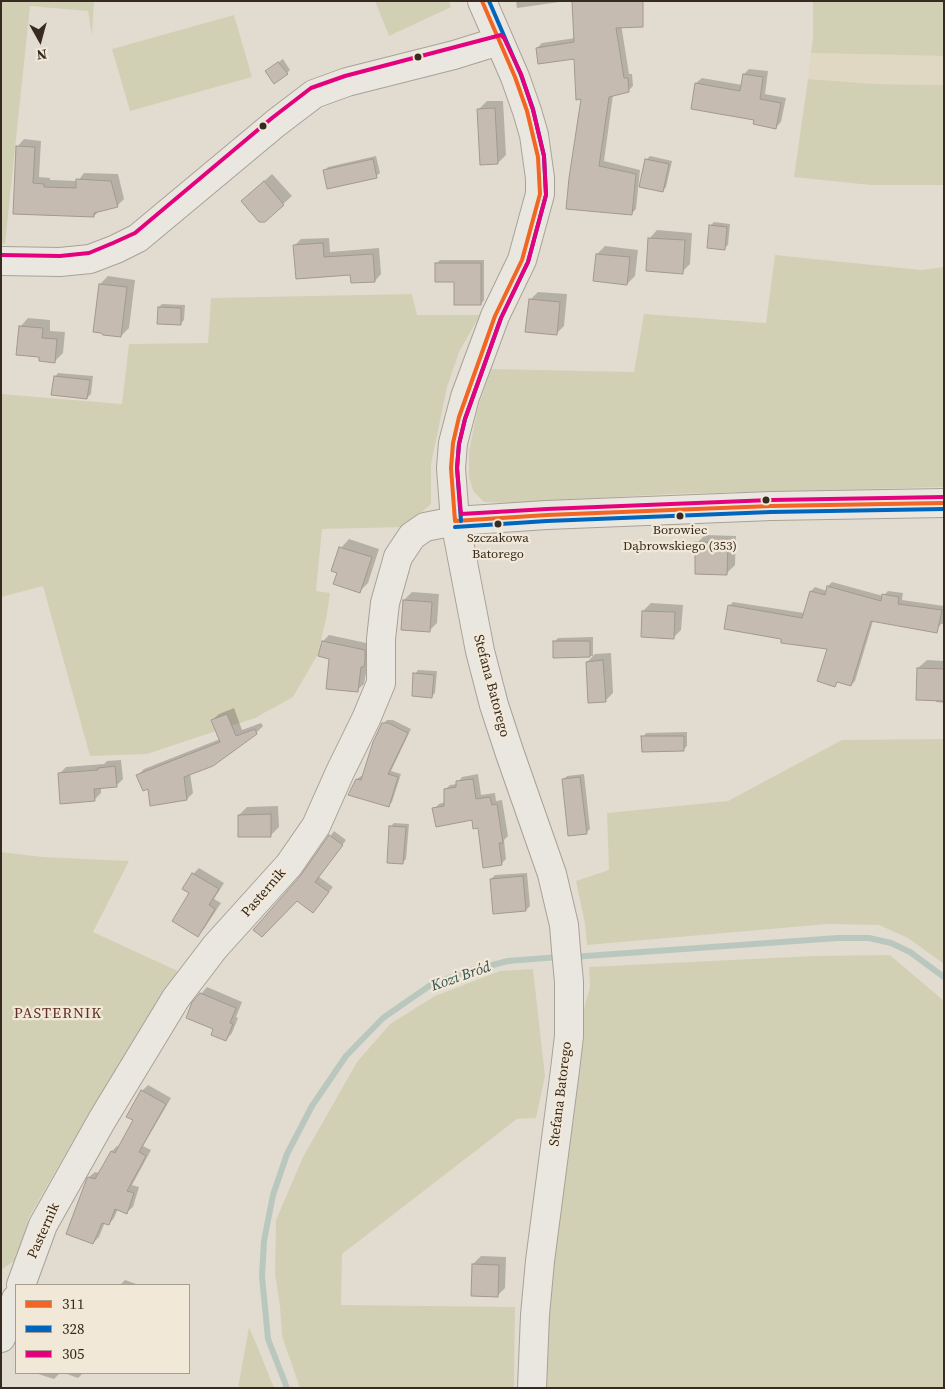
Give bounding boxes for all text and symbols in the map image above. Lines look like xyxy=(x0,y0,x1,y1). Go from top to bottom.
north arrow xyxy=(15,15,65,65)
text: N xyxy=(36,44,48,65)
unlabelled marker xyxy=(413,52,423,62)
unlabelled marker xyxy=(258,121,268,131)
unlabelled marker xyxy=(761,495,771,505)
marker: Borowiec Dąbrowskiego (353) xyxy=(675,511,685,521)
marker: Szczakowa Batorego xyxy=(493,519,503,529)
place label: Borowiec Dąbrowskiego (353) xyxy=(623,523,737,554)
place label: Szczakowa Batorego xyxy=(467,531,529,562)
street label: Stefana Batorego xyxy=(469,633,513,739)
street label: Pasternik xyxy=(238,865,290,921)
water label: Kozi Bród xyxy=(429,958,493,996)
district label: PASTERNIK xyxy=(13,1005,103,1023)
street label: Stefana Batorego xyxy=(546,1041,576,1147)
street label: Pasternik xyxy=(24,1200,64,1262)
legend xyxy=(15,1284,190,1374)
text: 311 xyxy=(62,1293,85,1314)
text: 328 xyxy=(62,1318,85,1339)
text: 305 xyxy=(62,1343,85,1364)

